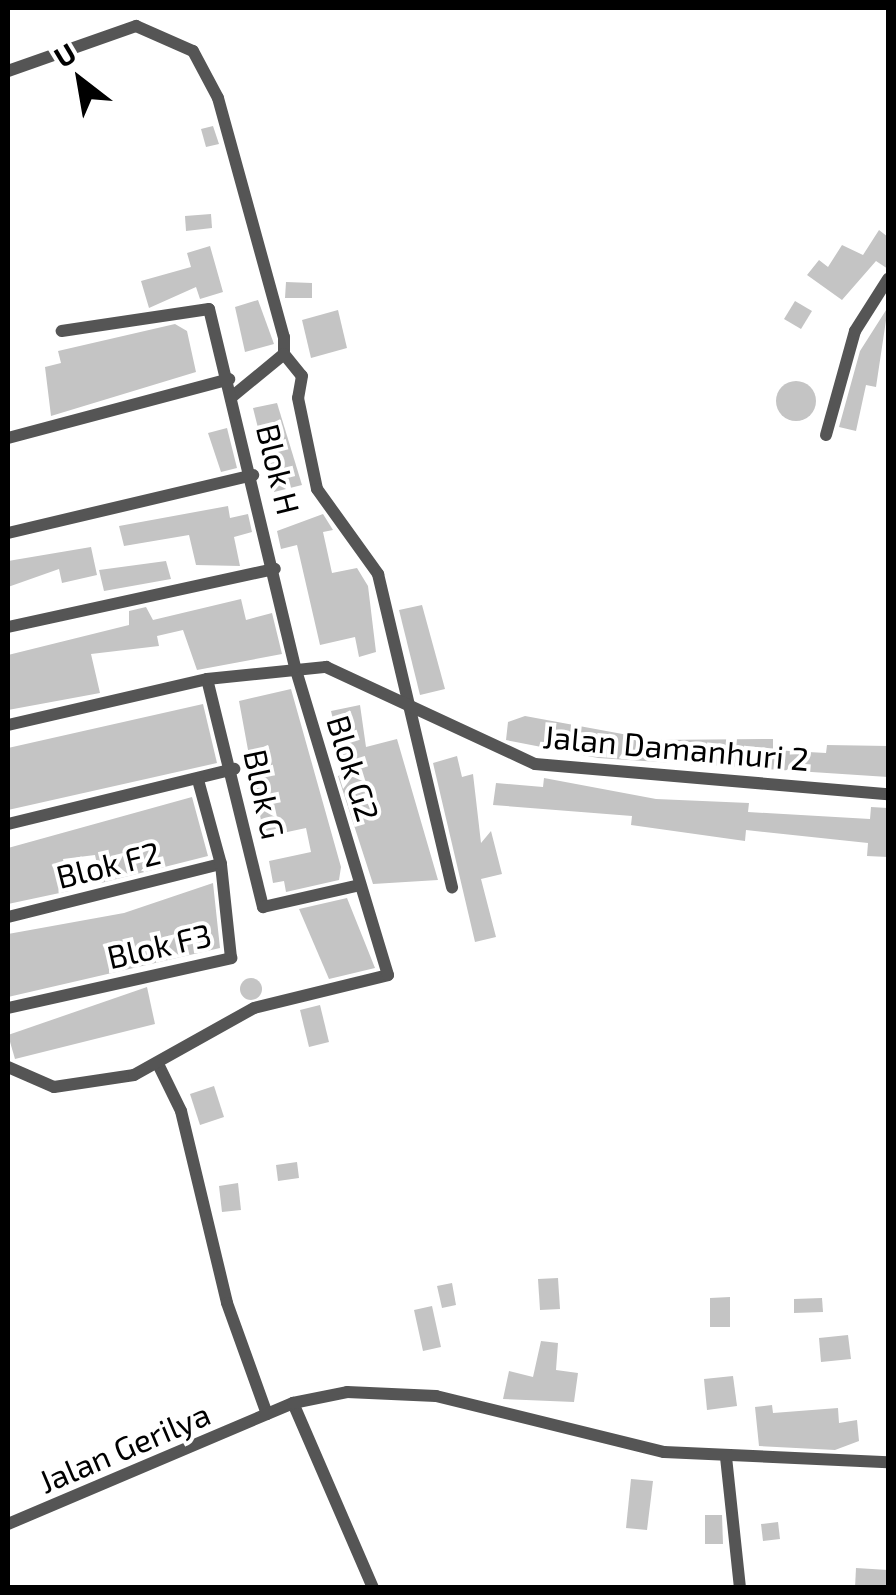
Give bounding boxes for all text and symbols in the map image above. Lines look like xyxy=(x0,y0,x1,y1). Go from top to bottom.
north arrow xyxy=(30,30,130,130)
text: U xyxy=(48,35,82,74)
street label: Blok H xyxy=(249,420,309,518)
street label: Blok G2 xyxy=(320,710,388,826)
street label: Jalan Damanhuri 2 xyxy=(541,716,811,778)
street label: Blok G xyxy=(237,745,293,843)
street label: Blok F2 xyxy=(52,833,164,895)
street label: Blok F3 xyxy=(103,914,215,976)
street label: Jalan Gerilya xyxy=(33,1394,215,1500)

